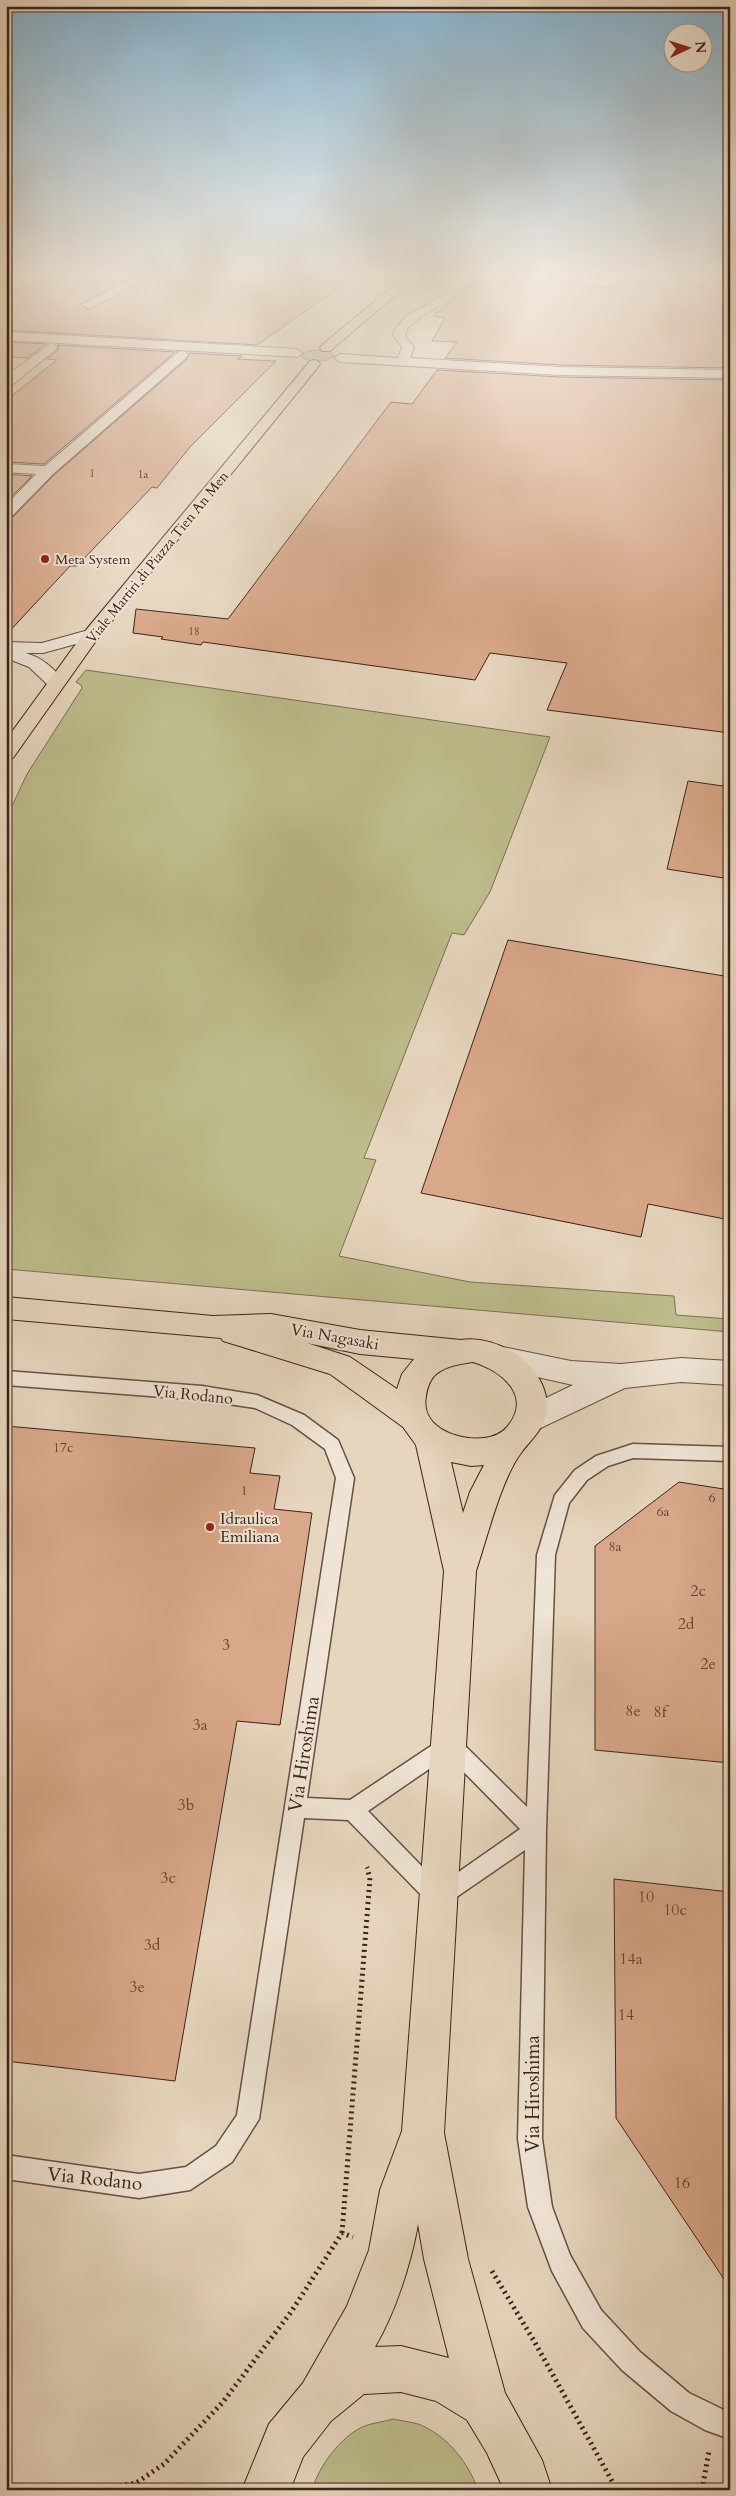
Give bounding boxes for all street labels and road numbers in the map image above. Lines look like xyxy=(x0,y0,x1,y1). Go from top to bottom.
street label: Viale Martiri di Piazza Tien An Men xyxy=(82,467,233,647)
street label: Via Nagasaki xyxy=(289,1318,381,1356)
street label: Via Rodano xyxy=(152,1380,234,1410)
street label: Via Hiroshima xyxy=(282,1694,326,1814)
street label: Via Hiroshima xyxy=(520,2035,546,2153)
street label: Via Rodano xyxy=(46,2161,144,2197)

